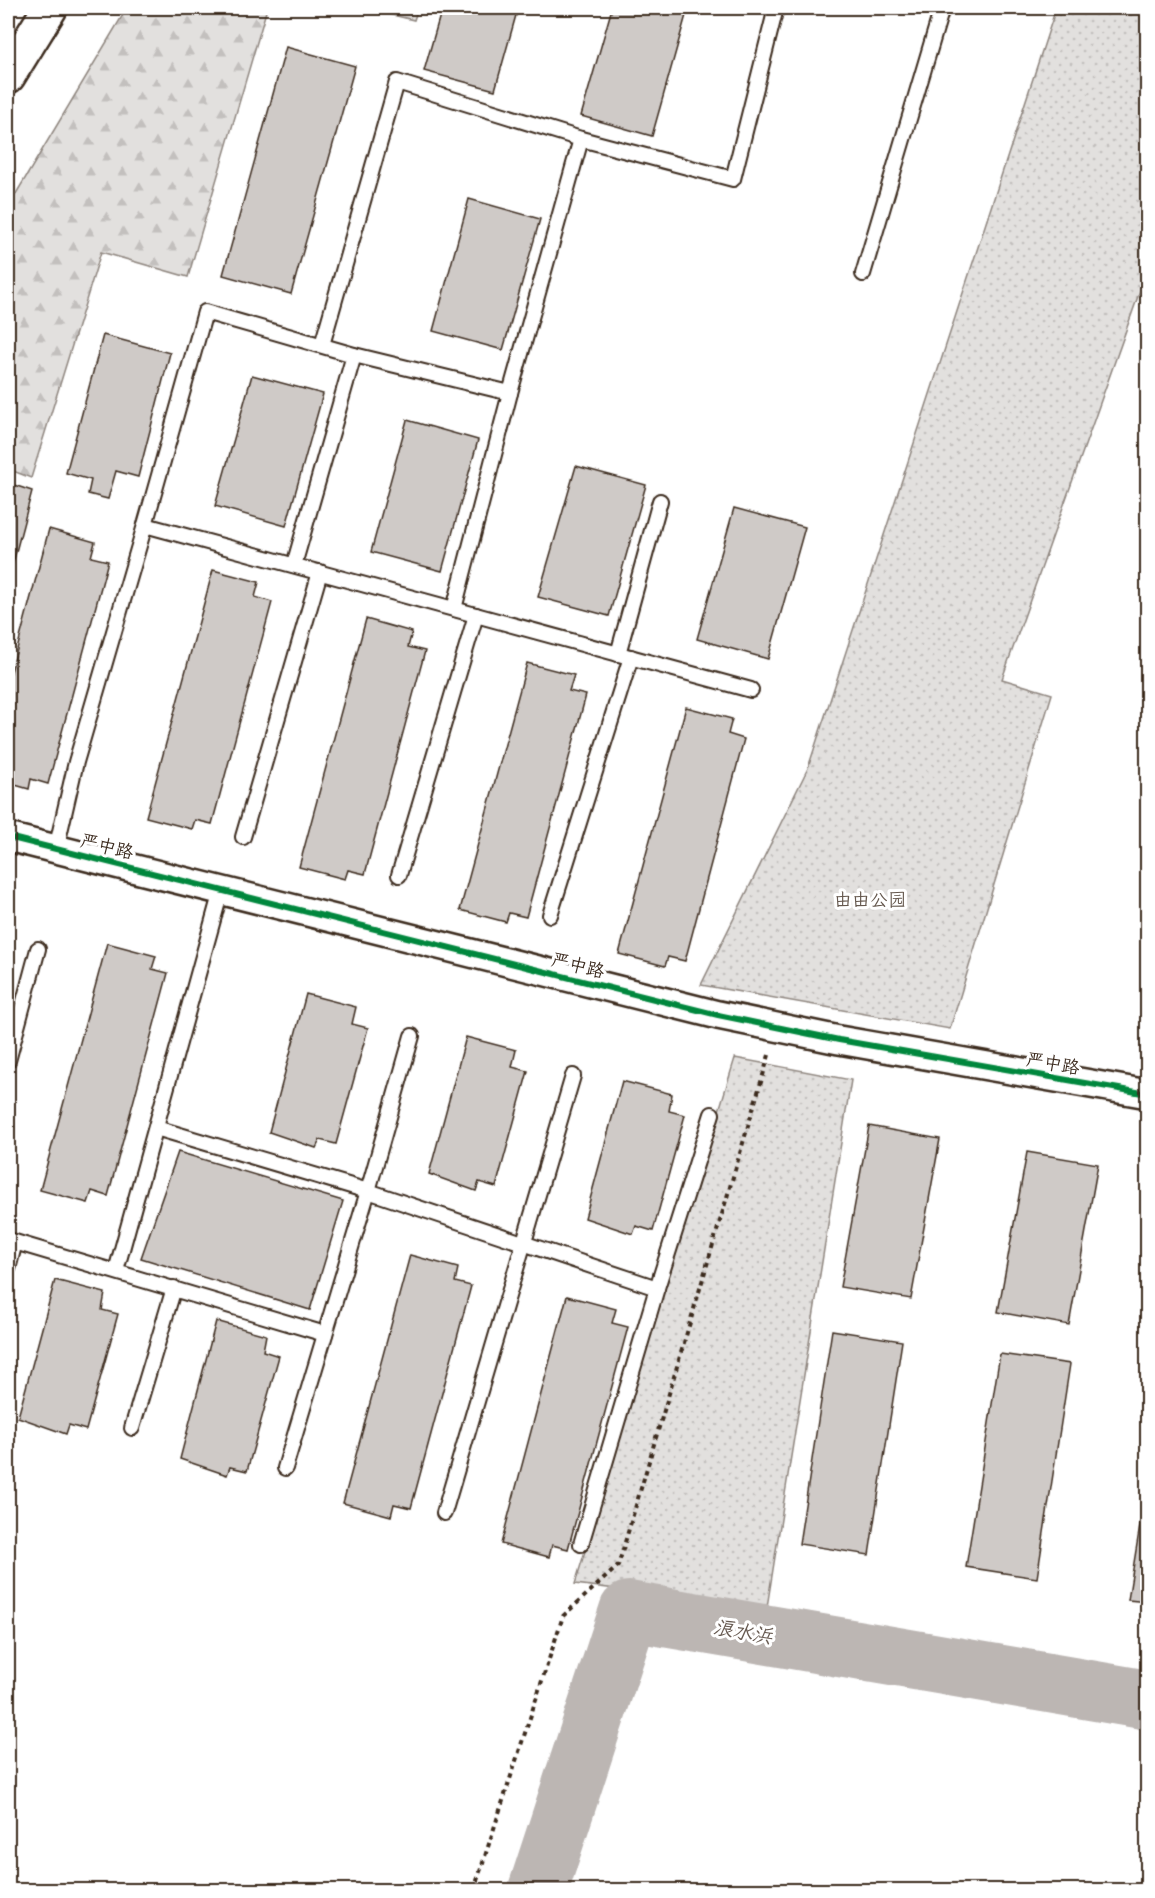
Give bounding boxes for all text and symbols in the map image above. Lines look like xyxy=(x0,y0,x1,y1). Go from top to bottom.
street label: 严中路 xyxy=(78,828,136,864)
park label: 由由公园 xyxy=(834,888,906,911)
street label: 严中路 xyxy=(549,947,607,983)
street label: 严中路 xyxy=(1024,1047,1082,1079)
water label: 浪水浜 xyxy=(711,1613,776,1649)

